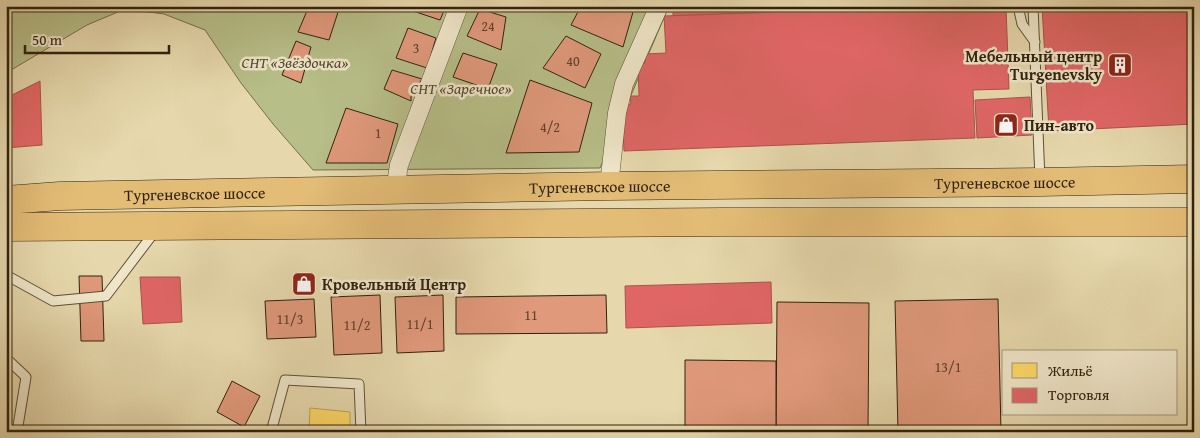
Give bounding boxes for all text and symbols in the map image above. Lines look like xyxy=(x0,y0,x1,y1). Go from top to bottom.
house number: 24 xyxy=(481,16,495,36)
scale bar xyxy=(25,22,169,54)
text: 50 m xyxy=(32,29,63,50)
house number: 3 xyxy=(413,38,419,58)
place label: Мебельный центр Turgenevsky xyxy=(965,44,1103,86)
park label: СНТ «Звёздочка» xyxy=(242,50,348,74)
house number: 40 xyxy=(566,51,580,71)
building icon: Мебельный центр Turgenevsky xyxy=(1107,52,1133,78)
park label: СНТ «Заречное» xyxy=(410,76,512,100)
shop icon: Пин-авто xyxy=(993,112,1019,138)
place label: Пин-авто xyxy=(1024,113,1095,137)
house number: 4/2 xyxy=(540,117,560,137)
house number: 1 xyxy=(375,123,381,143)
street label: Тургеневское шоссе xyxy=(934,169,1076,195)
street label: Тургеневское шоссе xyxy=(529,173,671,199)
street label: Тургеневское шоссе xyxy=(124,180,266,207)
shop icon: Кровельный Центр xyxy=(291,271,317,297)
place label: Кровельный Центр xyxy=(322,272,466,296)
house number: 11 xyxy=(524,305,538,325)
house number: 11/3 xyxy=(277,309,303,329)
house number: 11/1 xyxy=(407,314,433,334)
house number: 11/2 xyxy=(344,315,370,335)
legend xyxy=(1002,350,1178,416)
house number: 13/1 xyxy=(935,357,961,377)
text: Жильё xyxy=(1047,360,1093,381)
text: Торговля xyxy=(1048,384,1110,405)

